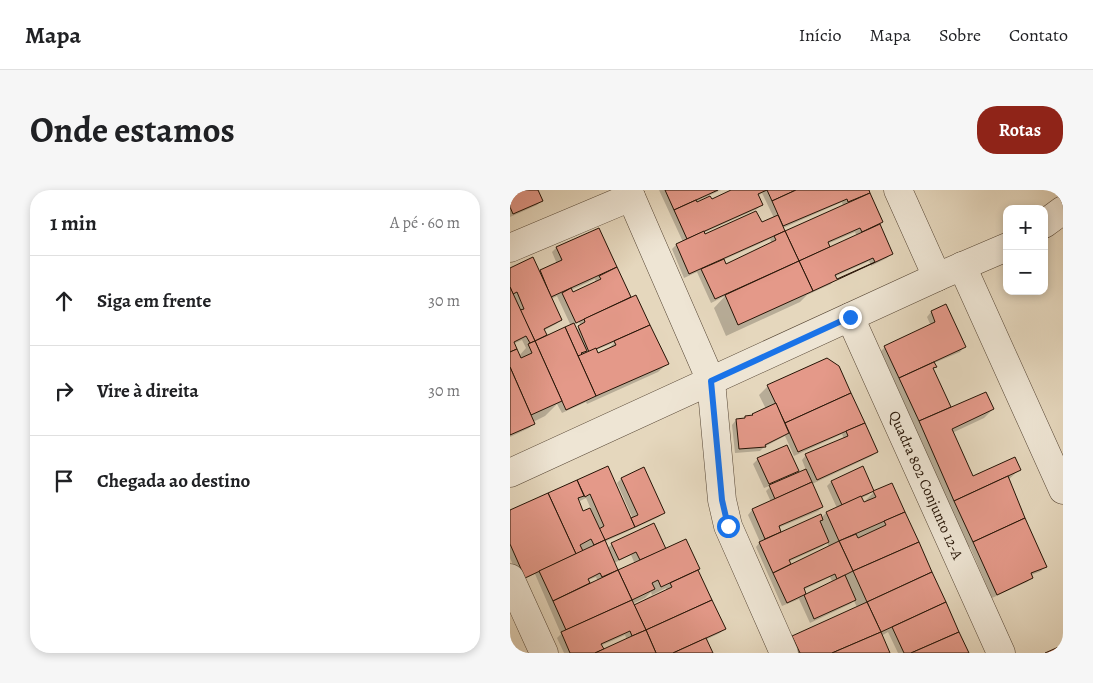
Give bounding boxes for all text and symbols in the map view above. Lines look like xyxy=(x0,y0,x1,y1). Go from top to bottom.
text: Mapa xyxy=(25,19,81,51)
text: Início xyxy=(799,23,842,47)
text: Mapa xyxy=(870,23,911,47)
text: Sobre xyxy=(939,23,981,47)
text: Contato xyxy=(1009,23,1068,47)
text: Onde estamos xyxy=(30,106,235,154)
button: Rotas xyxy=(977,106,1063,154)
map controls xyxy=(1003,205,1048,295)
button: + xyxy=(1003,205,1048,250)
text: 1 min xyxy=(50,209,97,237)
text: A pé · 60 m xyxy=(390,212,460,234)
button: − xyxy=(1003,250,1048,295)
icon: ahead xyxy=(50,287,78,315)
text: Siga em frente xyxy=(97,288,211,314)
text: 30 m xyxy=(428,290,460,312)
route end xyxy=(839,306,862,329)
icon: right xyxy=(50,377,78,405)
text: Vire à direita xyxy=(97,378,199,404)
text: 30 m xyxy=(428,380,460,402)
street label: Quadra 802 Conjunto 12-A xyxy=(884,407,968,563)
icon: arrive xyxy=(50,467,78,495)
text: Chegada ao destino xyxy=(97,468,250,494)
route start xyxy=(717,515,740,538)

